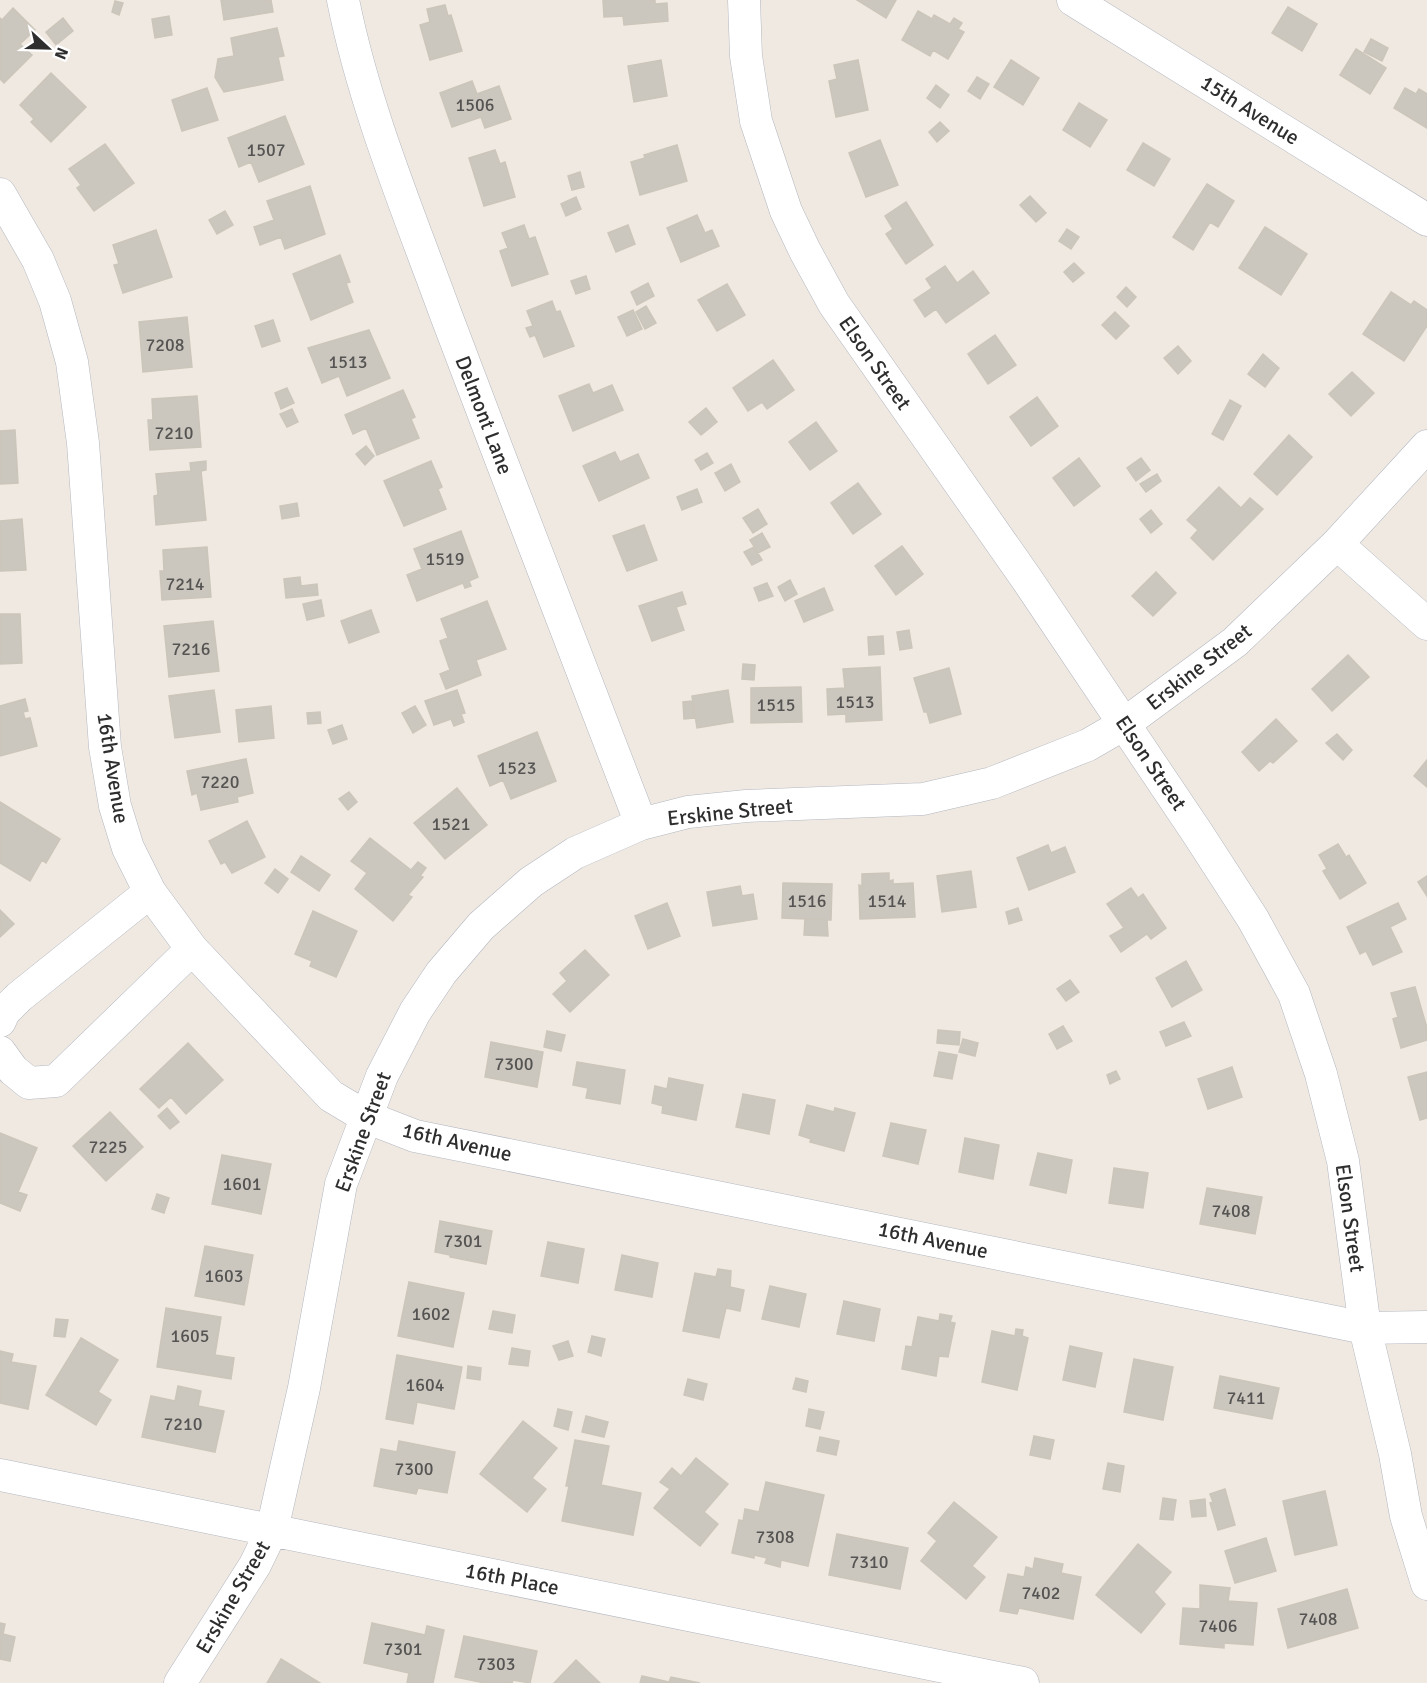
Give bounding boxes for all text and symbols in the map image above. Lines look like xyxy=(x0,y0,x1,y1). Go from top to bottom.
north arrow xyxy=(18,18,78,78)
text: N xyxy=(50,44,72,62)
street label: 15th Avenue xyxy=(1196,69,1304,151)
house number: 1506 xyxy=(456,94,494,116)
house number: 1507 xyxy=(247,139,285,161)
street label: Elson Street xyxy=(833,311,917,415)
house number: 7208 xyxy=(146,334,184,356)
house number: 1513 xyxy=(329,351,367,373)
street label: Delmont Lane xyxy=(450,352,518,478)
house number: 7210 xyxy=(155,422,193,444)
house number: 1519 xyxy=(426,548,464,570)
house number: 7214 xyxy=(166,573,205,595)
street label: Erskine Street xyxy=(1141,618,1257,716)
house number: 7216 xyxy=(172,638,210,660)
house number: 1513 xyxy=(836,691,874,713)
house number: 1515 xyxy=(757,694,795,716)
street label: 16th Avenue xyxy=(91,711,135,825)
street label: Elson Street xyxy=(1110,711,1192,815)
house number: 1523 xyxy=(498,757,536,779)
house number: 7220 xyxy=(201,771,239,793)
street label: Erskine Street xyxy=(666,792,794,832)
house number: 1521 xyxy=(432,813,470,835)
house number: 1516 xyxy=(788,890,826,912)
house number: 1514 xyxy=(868,890,907,912)
house number: 7300 xyxy=(495,1053,533,1075)
street label: Erskine Street xyxy=(329,1068,397,1196)
street label: 16th Avenue xyxy=(400,1117,514,1167)
house number: 7225 xyxy=(89,1136,127,1158)
street label: Elson Street xyxy=(1330,1162,1370,1274)
house number: 1601 xyxy=(223,1173,261,1195)
house number: 7408 xyxy=(1212,1200,1250,1222)
street label: 16th Avenue xyxy=(876,1216,990,1264)
house number: 7301 xyxy=(444,1230,482,1252)
house number: 1603 xyxy=(205,1265,243,1287)
house number: 1602 xyxy=(412,1303,450,1325)
house number: 1605 xyxy=(171,1325,209,1347)
house number: 1604 xyxy=(406,1374,445,1396)
house number: 7411 xyxy=(1227,1387,1265,1409)
house number: 7210 xyxy=(164,1413,202,1435)
house number: 7300 xyxy=(395,1458,433,1480)
house number: 7308 xyxy=(756,1526,794,1548)
street label: Erskine Street xyxy=(190,1536,276,1658)
house number: 7310 xyxy=(850,1551,888,1573)
street label: 16th Place xyxy=(463,1557,561,1601)
house number: 7402 xyxy=(1022,1582,1060,1604)
house number: 7408 xyxy=(1299,1608,1337,1630)
house number: 7406 xyxy=(1199,1615,1237,1637)
house number: 7301 xyxy=(384,1638,422,1660)
house number: 7303 xyxy=(477,1653,515,1675)

